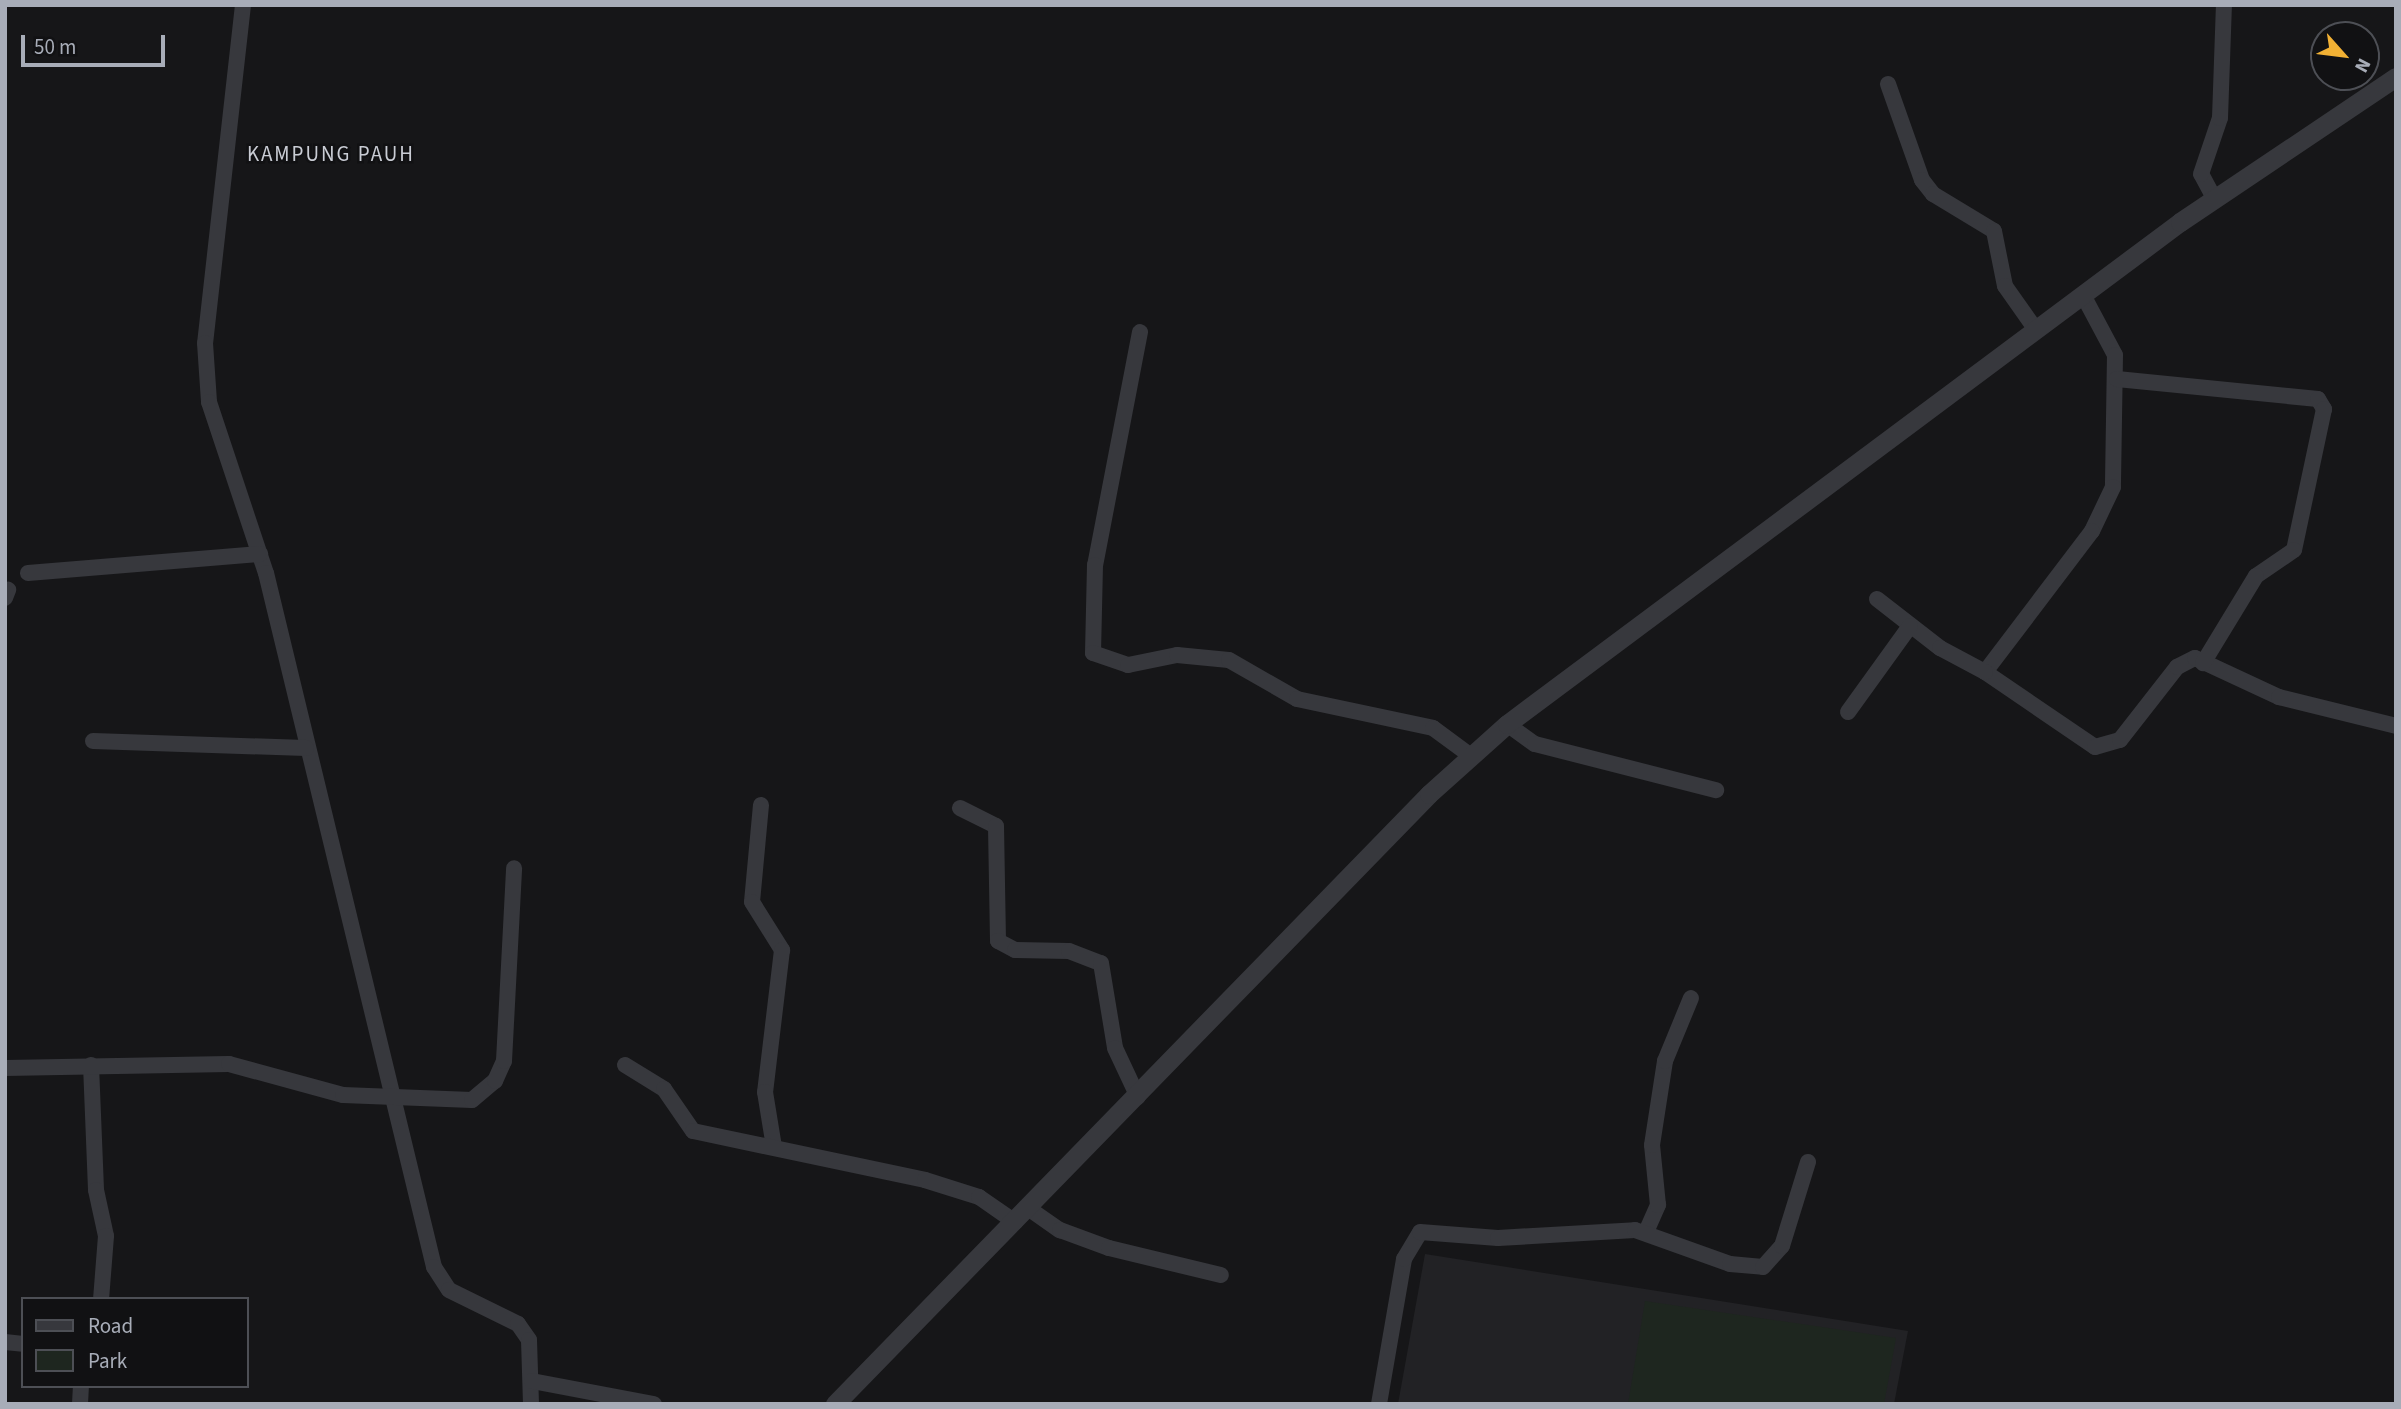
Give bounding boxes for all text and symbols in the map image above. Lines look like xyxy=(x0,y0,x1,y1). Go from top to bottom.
scale bar xyxy=(24,21,168,65)
north arrow xyxy=(2310,21,2380,91)
text: 50 m xyxy=(34,32,76,62)
text: N xyxy=(2347,53,2377,77)
district label: KAMPUNG PAUH xyxy=(248,141,414,167)
legend xyxy=(21,1297,248,1388)
text: Road xyxy=(88,1311,133,1341)
text: Park xyxy=(88,1346,127,1376)

